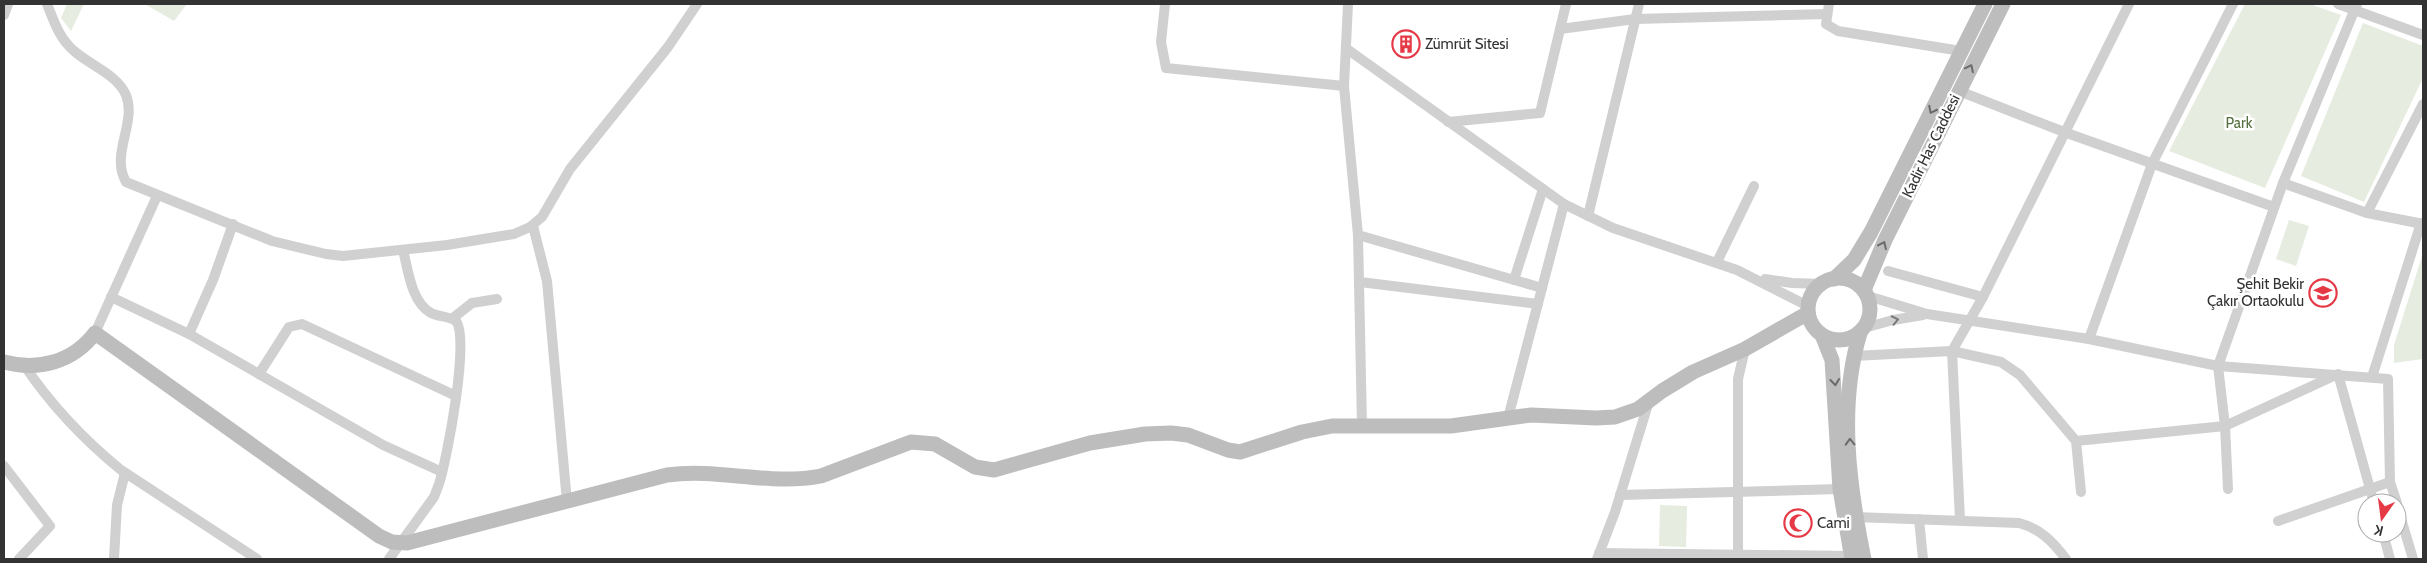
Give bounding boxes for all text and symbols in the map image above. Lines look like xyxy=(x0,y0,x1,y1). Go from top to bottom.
building icon: Zümrüt Sitesi xyxy=(1391,29,1421,59)
place label: Zümrüt Sitesi xyxy=(1425,35,1509,53)
one-way arrow xyxy=(1964,64,1974,73)
street label: Kadir Has Caddesi xyxy=(1898,91,1964,201)
one-way arrow xyxy=(1928,105,1938,114)
park label: Park xyxy=(2225,114,2253,132)
one-way arrow xyxy=(1876,241,1887,250)
place label: Şehit Bekir Çakır Ortaokulu xyxy=(2207,275,2304,310)
school or university icon: Şehit Bekir Çakır Ortaokulu xyxy=(2308,278,2338,308)
one-way arrow xyxy=(1891,315,1900,326)
one-way arrow xyxy=(1829,378,1840,386)
one-way arrow xyxy=(1844,437,1855,445)
north arrow xyxy=(2357,493,2407,543)
mosque icon: Cami xyxy=(1783,508,1813,538)
place label: Cami xyxy=(1817,514,1850,532)
text: K xyxy=(2372,521,2385,540)

